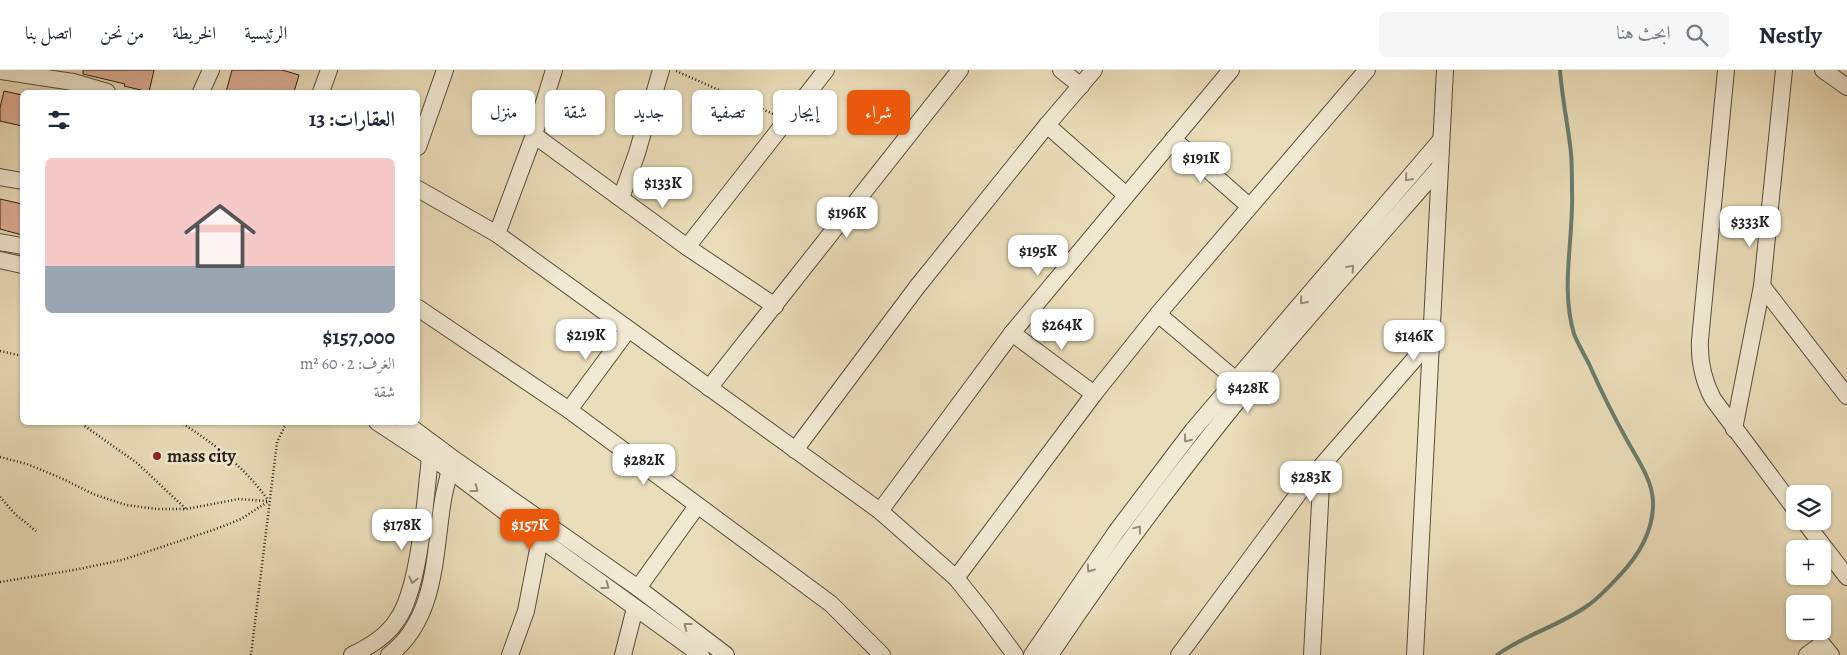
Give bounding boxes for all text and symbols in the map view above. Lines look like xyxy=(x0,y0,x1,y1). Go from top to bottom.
search box xyxy=(1379,12,1729,57)
text: Nestly xyxy=(1759,19,1822,51)
text: ابحث هنا xyxy=(1616,20,1671,46)
text: اتصل بنا xyxy=(25,21,72,45)
text: من نحن xyxy=(100,21,144,45)
text: الخريطة xyxy=(172,21,216,45)
text: الرئيسية xyxy=(244,21,287,45)
icon: search xyxy=(1683,21,1711,49)
chip: منزل xyxy=(472,90,535,135)
chip: شقة xyxy=(545,90,605,135)
chip: جديد xyxy=(615,90,682,135)
chip: تصفية xyxy=(692,90,763,135)
chip: إيجار xyxy=(773,90,837,135)
chip: شراء xyxy=(847,90,910,135)
text: العقارات: 13 xyxy=(309,105,395,133)
icon: filters xyxy=(45,106,73,134)
pin: $191K xyxy=(1166,142,1236,184)
text: $191K xyxy=(1183,147,1219,169)
pin: $133K xyxy=(628,166,698,209)
text: $133K xyxy=(644,172,682,194)
one-way arrow xyxy=(1406,172,1414,181)
icon: home xyxy=(175,191,265,281)
pin: $196K xyxy=(812,196,882,239)
text: $196K xyxy=(828,202,866,224)
pin: $333K xyxy=(1715,206,1785,248)
text: $333K xyxy=(1731,211,1769,233)
pin: $195K xyxy=(1003,234,1073,277)
text: $195K xyxy=(1019,240,1057,262)
one-way arrow xyxy=(1346,264,1355,273)
one-way arrow xyxy=(1299,296,1308,305)
pin: $264K xyxy=(1027,308,1097,351)
text: $264K xyxy=(1042,314,1082,336)
pin: $219K xyxy=(551,318,621,361)
pin: $146K xyxy=(1379,320,1449,362)
text: $157,000 xyxy=(322,323,395,351)
text: $219K xyxy=(567,324,605,346)
text: $146K xyxy=(1395,325,1433,347)
text: الغرف: 2 · 60 m² xyxy=(300,353,395,375)
pin: $428K xyxy=(1213,372,1283,414)
text: $428K xyxy=(1228,377,1268,399)
text: شقة xyxy=(374,381,395,403)
one-way arrow xyxy=(1184,433,1192,442)
place label: mass city xyxy=(167,444,237,468)
pin: $282K xyxy=(609,444,679,486)
text: $282K xyxy=(623,449,665,471)
marker: mass city xyxy=(151,450,163,462)
pin: $283K xyxy=(1276,460,1346,503)
text: $283K xyxy=(1291,466,1331,488)
one-way arrow xyxy=(469,484,478,492)
map controls xyxy=(1786,485,1831,640)
button: layers xyxy=(1786,485,1831,530)
pin: $178K xyxy=(367,508,437,551)
pin: $157K xyxy=(495,508,565,551)
text: $178K xyxy=(383,514,421,536)
text: $157K xyxy=(511,514,549,536)
one-way arrow xyxy=(1132,525,1141,535)
button: + xyxy=(1786,540,1831,585)
one-way arrow xyxy=(1087,564,1096,573)
one-way arrow xyxy=(408,575,419,584)
one-way arrow xyxy=(600,581,609,589)
button: − xyxy=(1786,595,1831,640)
one-way arrow xyxy=(683,623,693,632)

